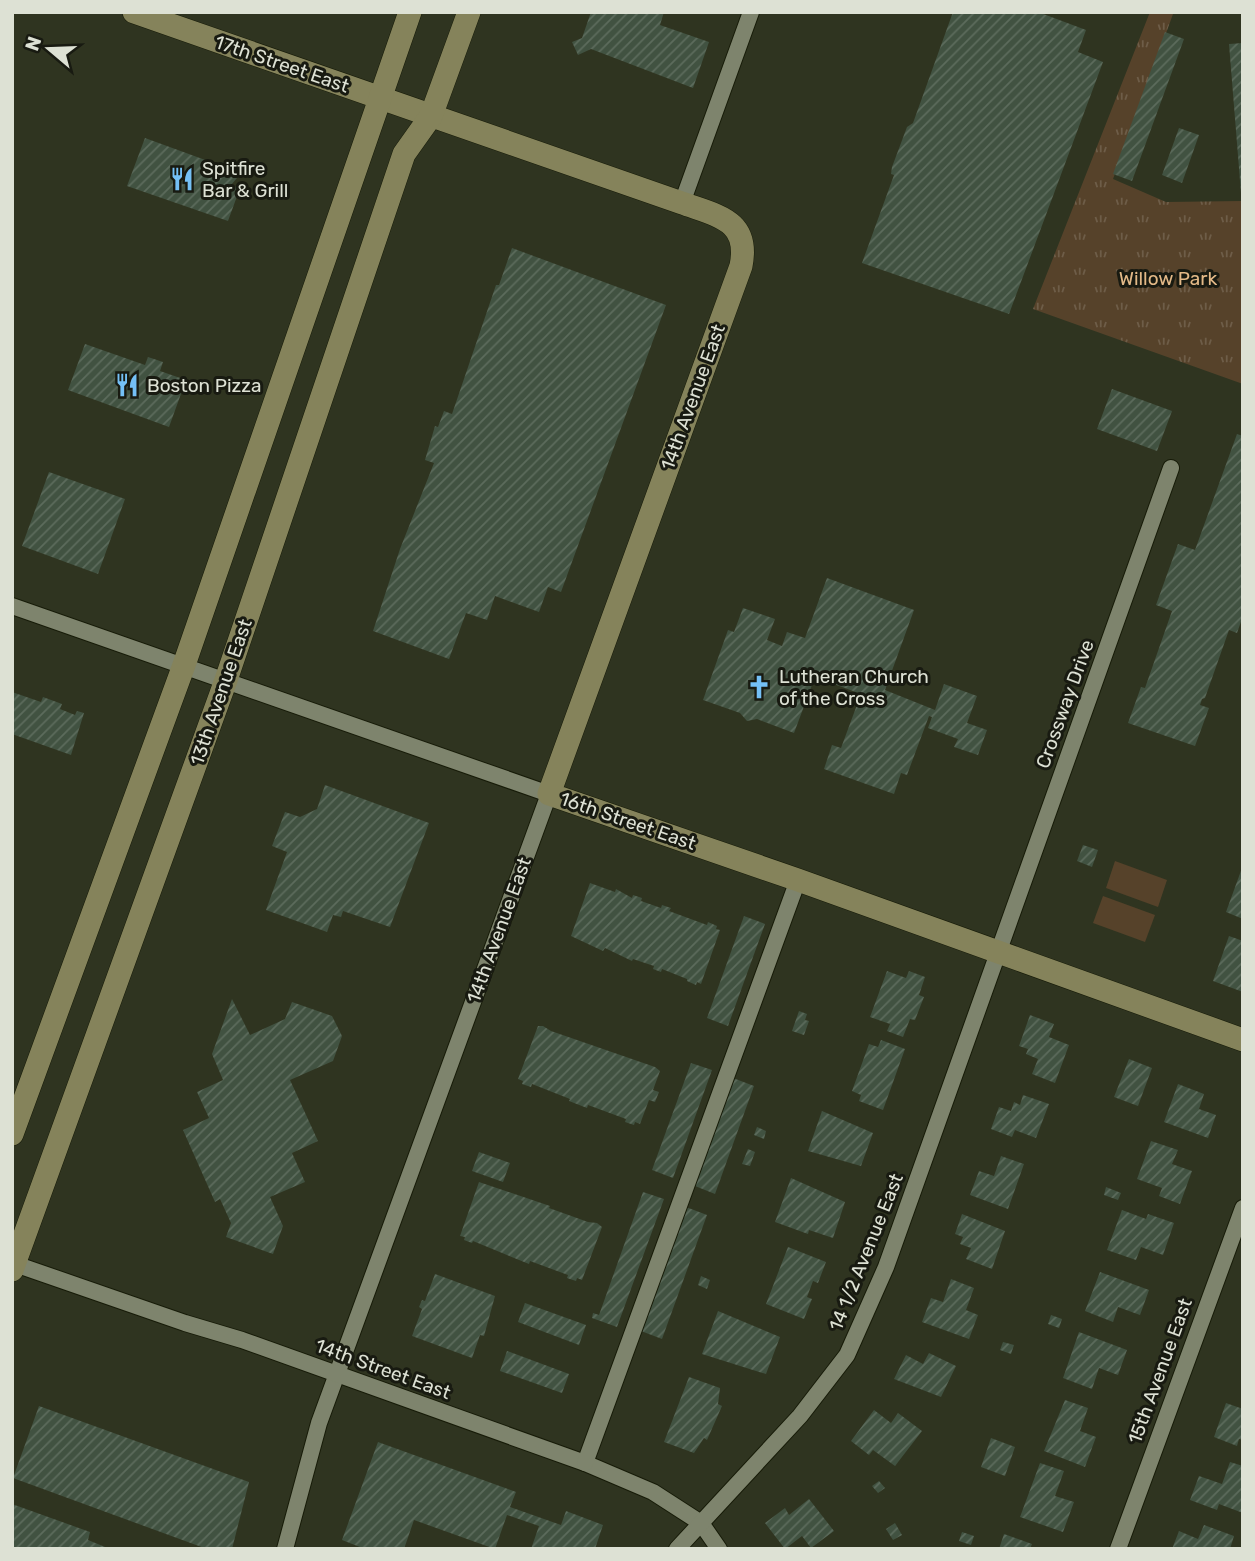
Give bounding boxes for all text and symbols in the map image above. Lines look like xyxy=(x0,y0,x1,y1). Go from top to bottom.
north arrow xyxy=(14,14,84,84)
street label: 17th Street East xyxy=(212,30,353,98)
text: N xyxy=(20,33,46,54)
place label: Spitfire Bar & Grill xyxy=(202,157,288,202)
restaurant icon: Spitfire Bar & Grill xyxy=(168,165,196,193)
park label: Willow Park xyxy=(1119,267,1218,290)
street label: 14th Avenue East xyxy=(656,320,730,473)
restaurant icon: Boston Pizza xyxy=(113,371,141,399)
place label: Boston Pizza xyxy=(147,374,261,397)
street label: 13th Avenue East xyxy=(185,615,257,768)
street label: Crossway Drive xyxy=(1031,636,1099,772)
place label: Lutheran Church of the Cross xyxy=(779,665,929,710)
church icon: Lutheran Church of the Cross xyxy=(745,673,773,701)
street label: 16th Street East xyxy=(557,787,699,855)
street label: 14th Avenue East xyxy=(462,853,536,1006)
street label: 14 1/2 Avenue East xyxy=(824,1170,908,1334)
street label: 15th Avenue East xyxy=(1123,1295,1197,1447)
street label: 14th Street East xyxy=(312,1334,454,1404)

